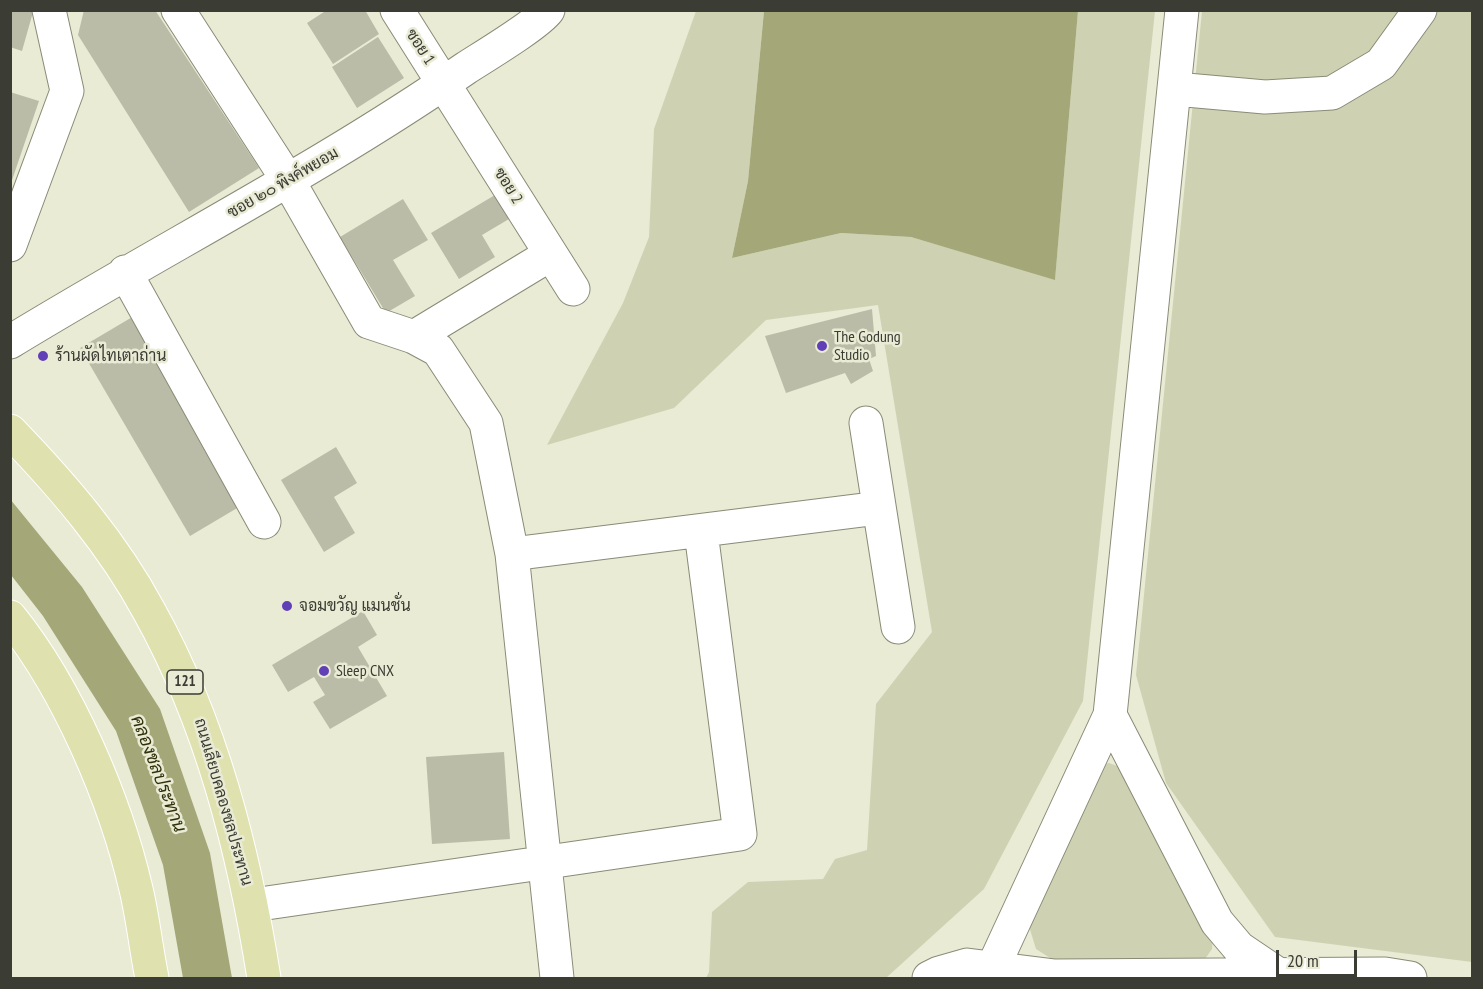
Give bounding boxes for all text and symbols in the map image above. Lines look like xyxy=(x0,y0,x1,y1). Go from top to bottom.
street label: ซอย 1 xyxy=(401,25,439,69)
street label: ซอย ๒๐ พิงค์พยอม xyxy=(224,143,342,223)
street label: ซอย 2 xyxy=(490,164,526,208)
place label: The Godung Studio xyxy=(834,327,901,365)
marker: The Godung Studio xyxy=(815,339,829,353)
place label: ร้านผัดไทเตาถ่าน xyxy=(55,346,167,366)
marker: ร้านผัดไทเตาถ่าน xyxy=(36,349,50,363)
place label: จอมขวัญ แมนชั่น xyxy=(299,596,411,616)
marker: จอมขวัญ แมนชั่น xyxy=(280,599,294,613)
place label: Sleep CNX xyxy=(336,661,394,681)
marker: Sleep CNX xyxy=(317,664,331,678)
road number: 121 xyxy=(167,670,203,694)
water label: คลองชลประทาน xyxy=(126,712,190,836)
street label: ถนนเลียบคลองชลประทาน xyxy=(190,716,256,888)
scale bar xyxy=(1279,938,1360,976)
text: 20 m xyxy=(1287,949,1319,972)

